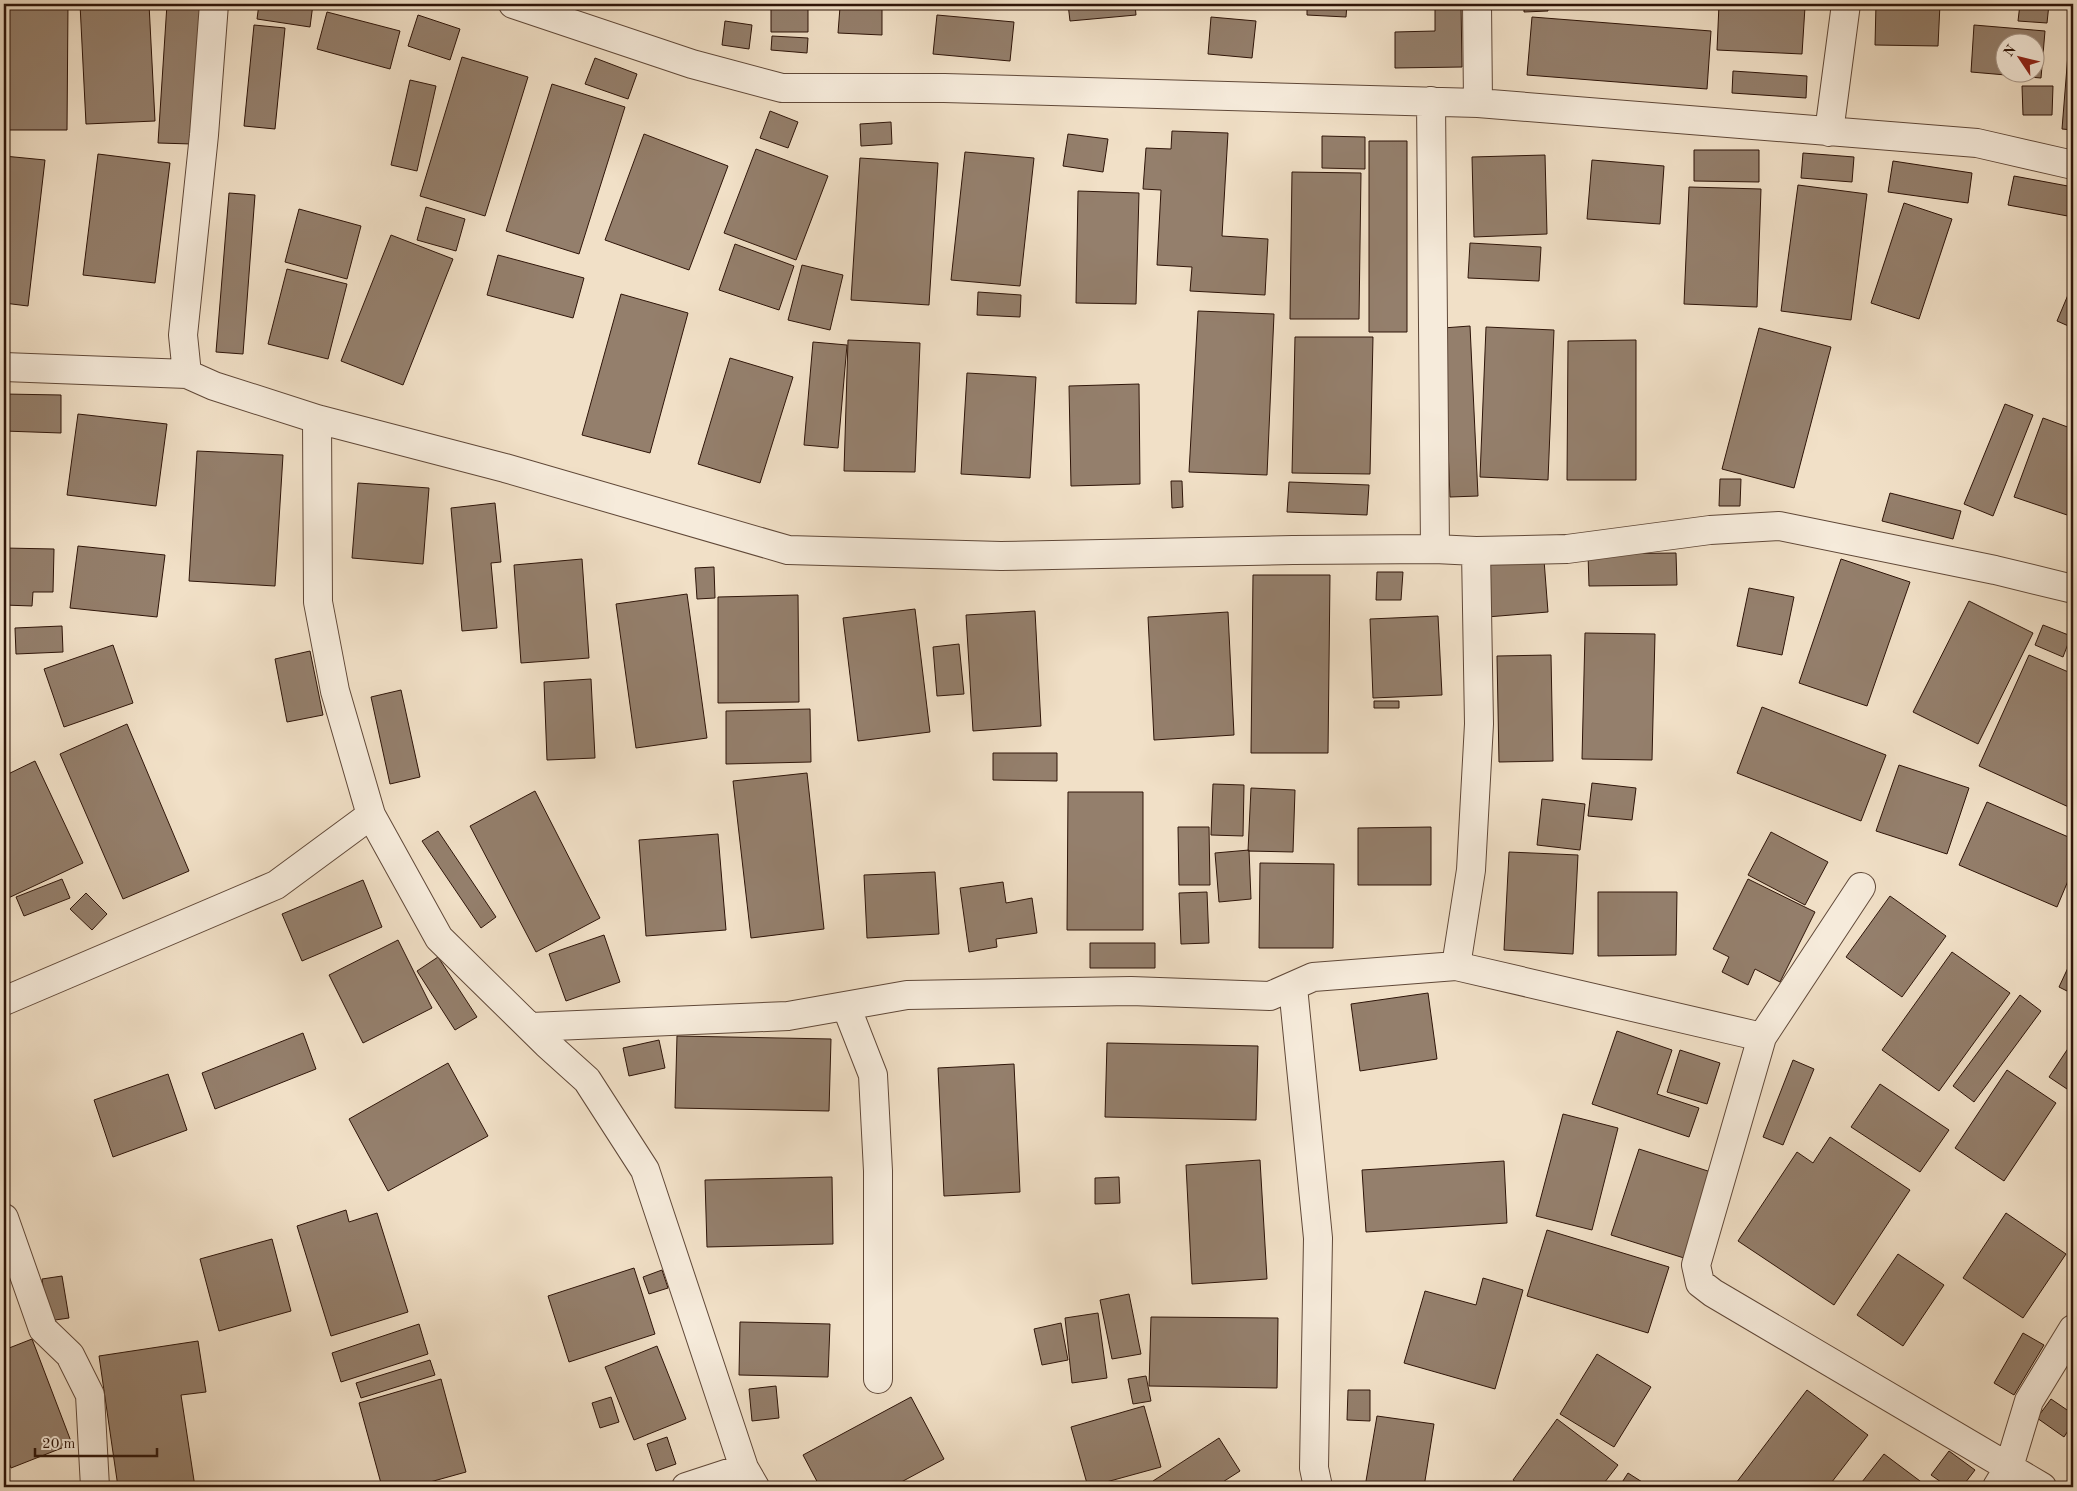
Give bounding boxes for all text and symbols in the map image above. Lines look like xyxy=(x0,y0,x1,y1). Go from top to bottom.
north arrow xyxy=(1994,32,2044,82)
text: N xyxy=(2001,42,2019,60)
scale bar xyxy=(35,1426,158,1458)
text: 20 m xyxy=(42,1437,76,1452)

